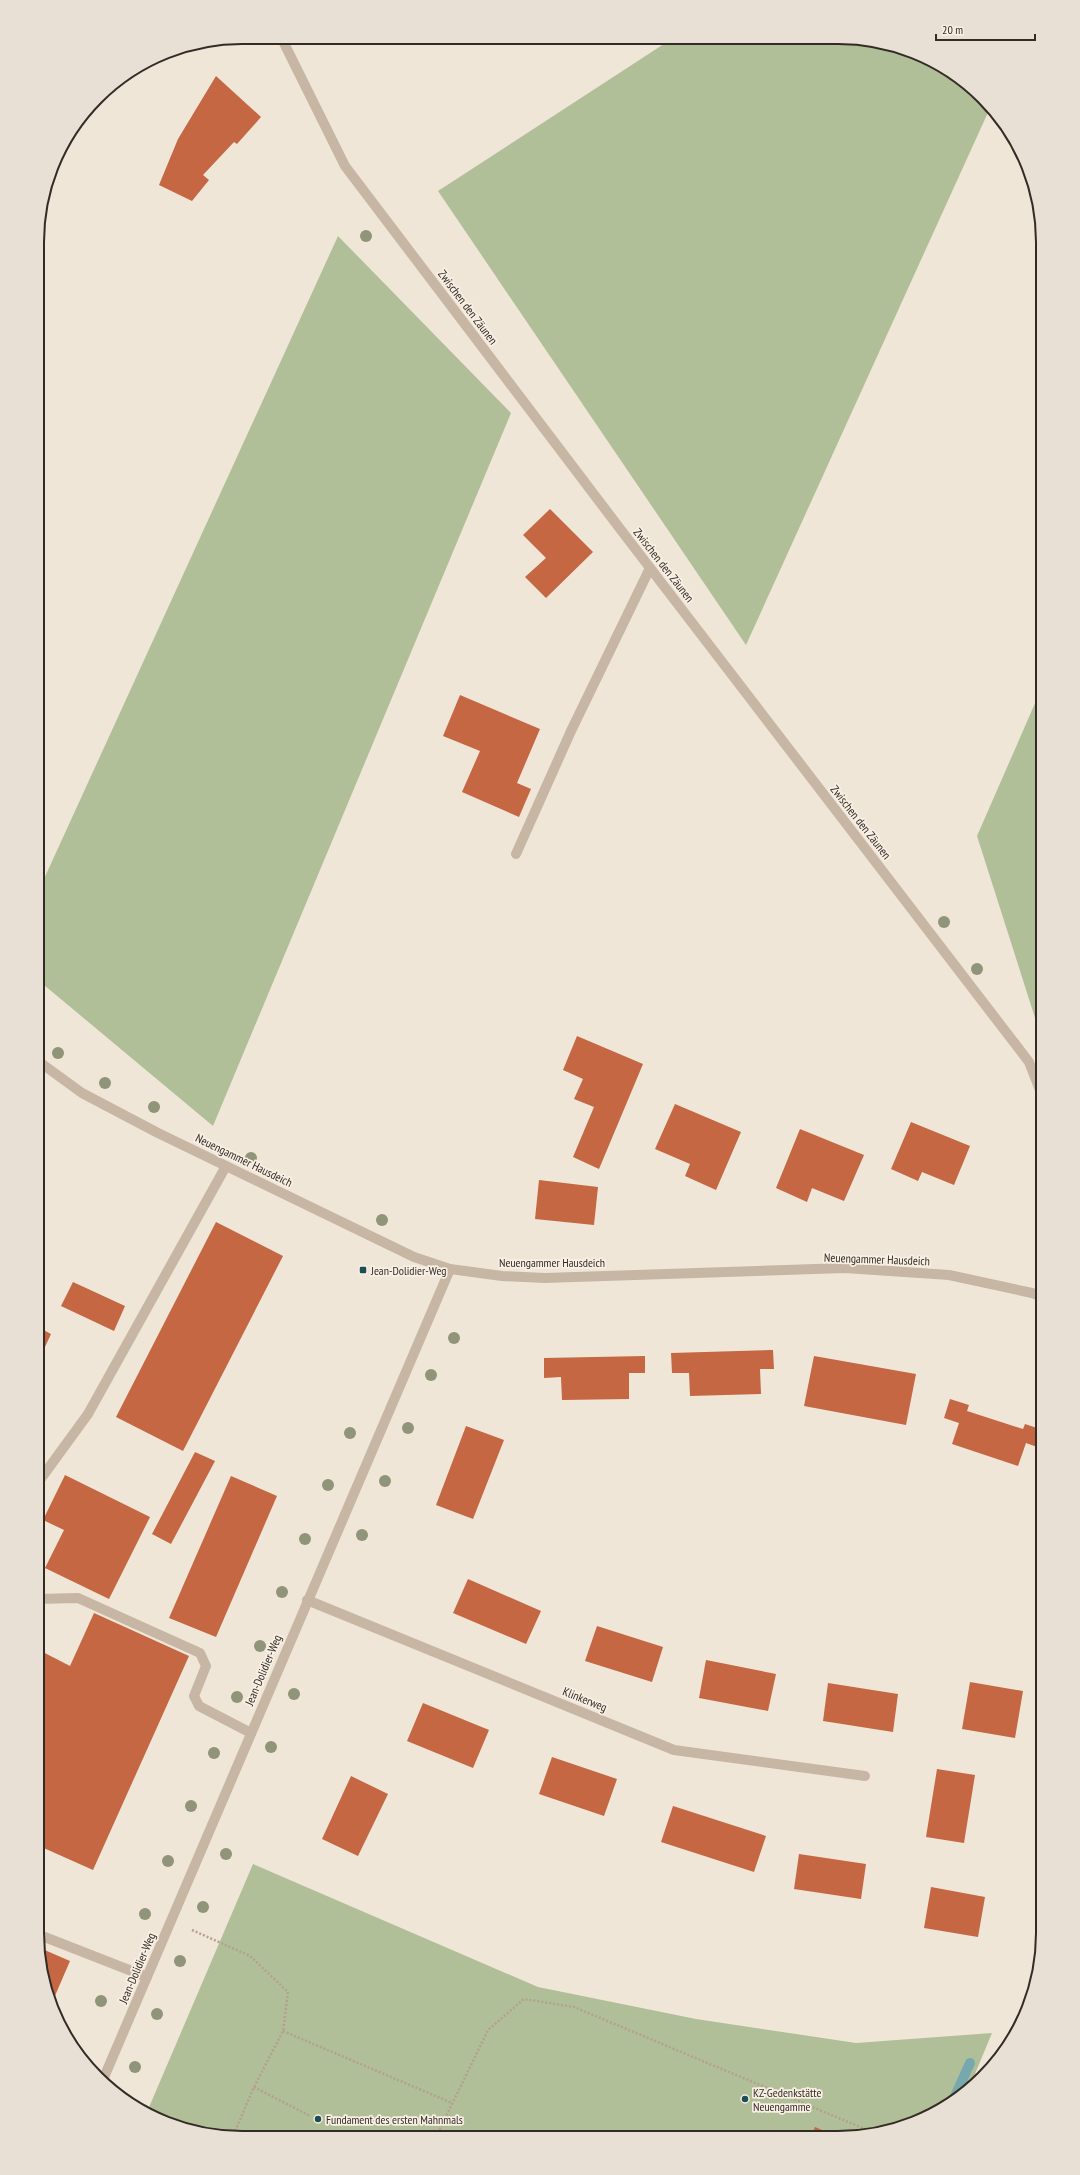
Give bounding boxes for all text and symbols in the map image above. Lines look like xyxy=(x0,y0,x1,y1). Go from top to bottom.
scale bar xyxy=(936,16,1035,42)
text: 20 m xyxy=(942,22,963,37)
street label: Zwischen den Zäunen xyxy=(435,267,501,347)
street label: Zwischen den Zäunen xyxy=(631,525,697,605)
street label: Zwischen den Zäunen xyxy=(828,782,894,862)
street label: Neuengammer Hausdeich xyxy=(193,1130,295,1190)
street label: Neuengammer Hausdeich xyxy=(824,1250,930,1268)
street label: Neuengammer Hausdeich xyxy=(499,1255,605,1270)
place label: Jean-Dolidier-Weg xyxy=(370,1263,446,1278)
marker: Jean-Dolidier-Weg xyxy=(358,1265,368,1275)
street label: Jean-Dolidier-Weg xyxy=(241,1632,285,1709)
street label: Klinkerweg xyxy=(561,1683,609,1715)
street label: Jean-Dolidier-Weg xyxy=(115,1930,159,2007)
place label: KZ-Gedenkstätte Neuengamme xyxy=(753,2085,821,2114)
marker: KZ-Gedenkstätte Neuengamme xyxy=(740,2094,750,2104)
place label: Fundament des ersten Mahnmals xyxy=(326,2112,463,2127)
marker: Fundament des ersten Mahnmals xyxy=(313,2114,323,2124)

